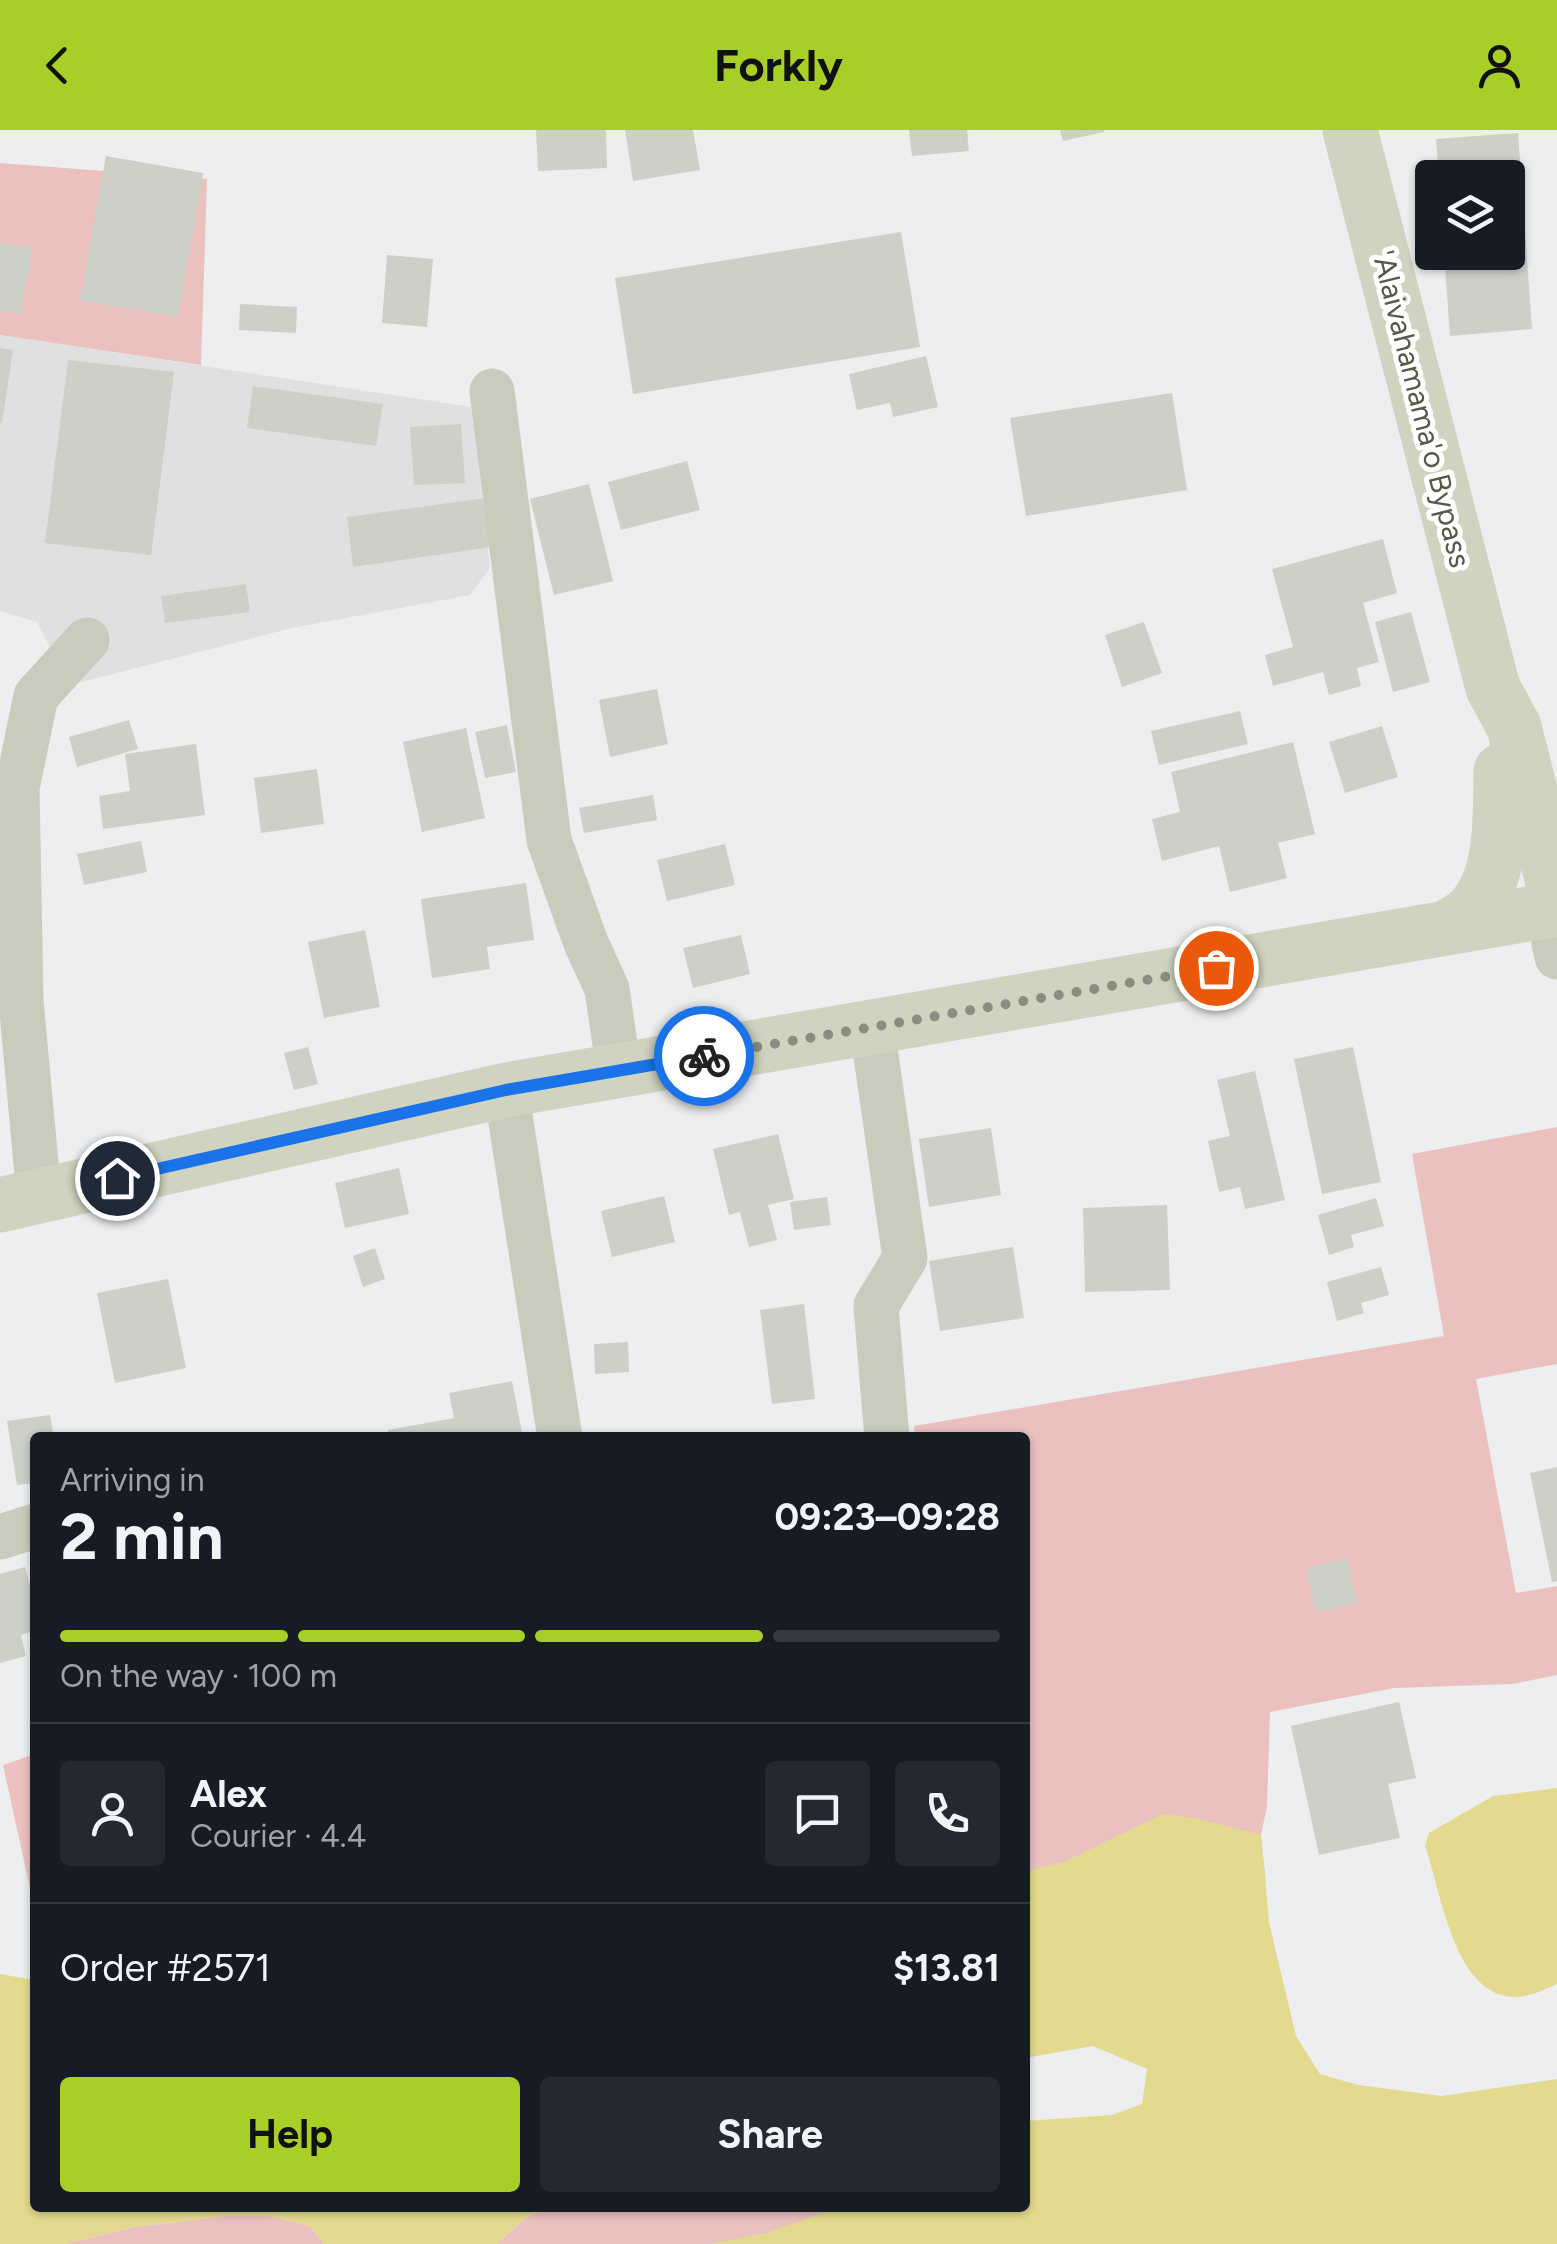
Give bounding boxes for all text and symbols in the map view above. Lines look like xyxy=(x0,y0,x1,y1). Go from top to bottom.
icon: back xyxy=(30,38,85,93)
text: Forkly xyxy=(714,38,843,92)
icon: person xyxy=(1472,38,1527,93)
map controls xyxy=(1415,160,1525,270)
button: layers xyxy=(1415,160,1525,270)
street label: 'Alaivahamama'o Bypass xyxy=(1365,247,1479,571)
pin xyxy=(1174,926,1259,1011)
icon: bag xyxy=(1189,941,1244,996)
courier xyxy=(654,1006,754,1106)
icon: bike xyxy=(677,1029,732,1084)
pin xyxy=(75,1136,160,1221)
icon: home xyxy=(90,1151,145,1206)
text: Arriving in xyxy=(60,1461,205,1499)
text: 09:23–09:28 xyxy=(775,1494,1000,1540)
text: 2 min xyxy=(60,1497,224,1575)
text: On the way · 100 m xyxy=(60,1657,337,1695)
button: person xyxy=(60,1761,165,1866)
button: chat xyxy=(765,1761,870,1866)
button: phone xyxy=(895,1761,1000,1866)
text: Alex xyxy=(190,1771,267,1817)
text: Courier · 4.4 xyxy=(190,1817,366,1855)
text: Order #2571 xyxy=(60,1945,271,1991)
text: $13.81 xyxy=(893,1945,1000,1991)
button: Help xyxy=(60,2077,520,2192)
button: Share xyxy=(540,2077,1000,2192)

